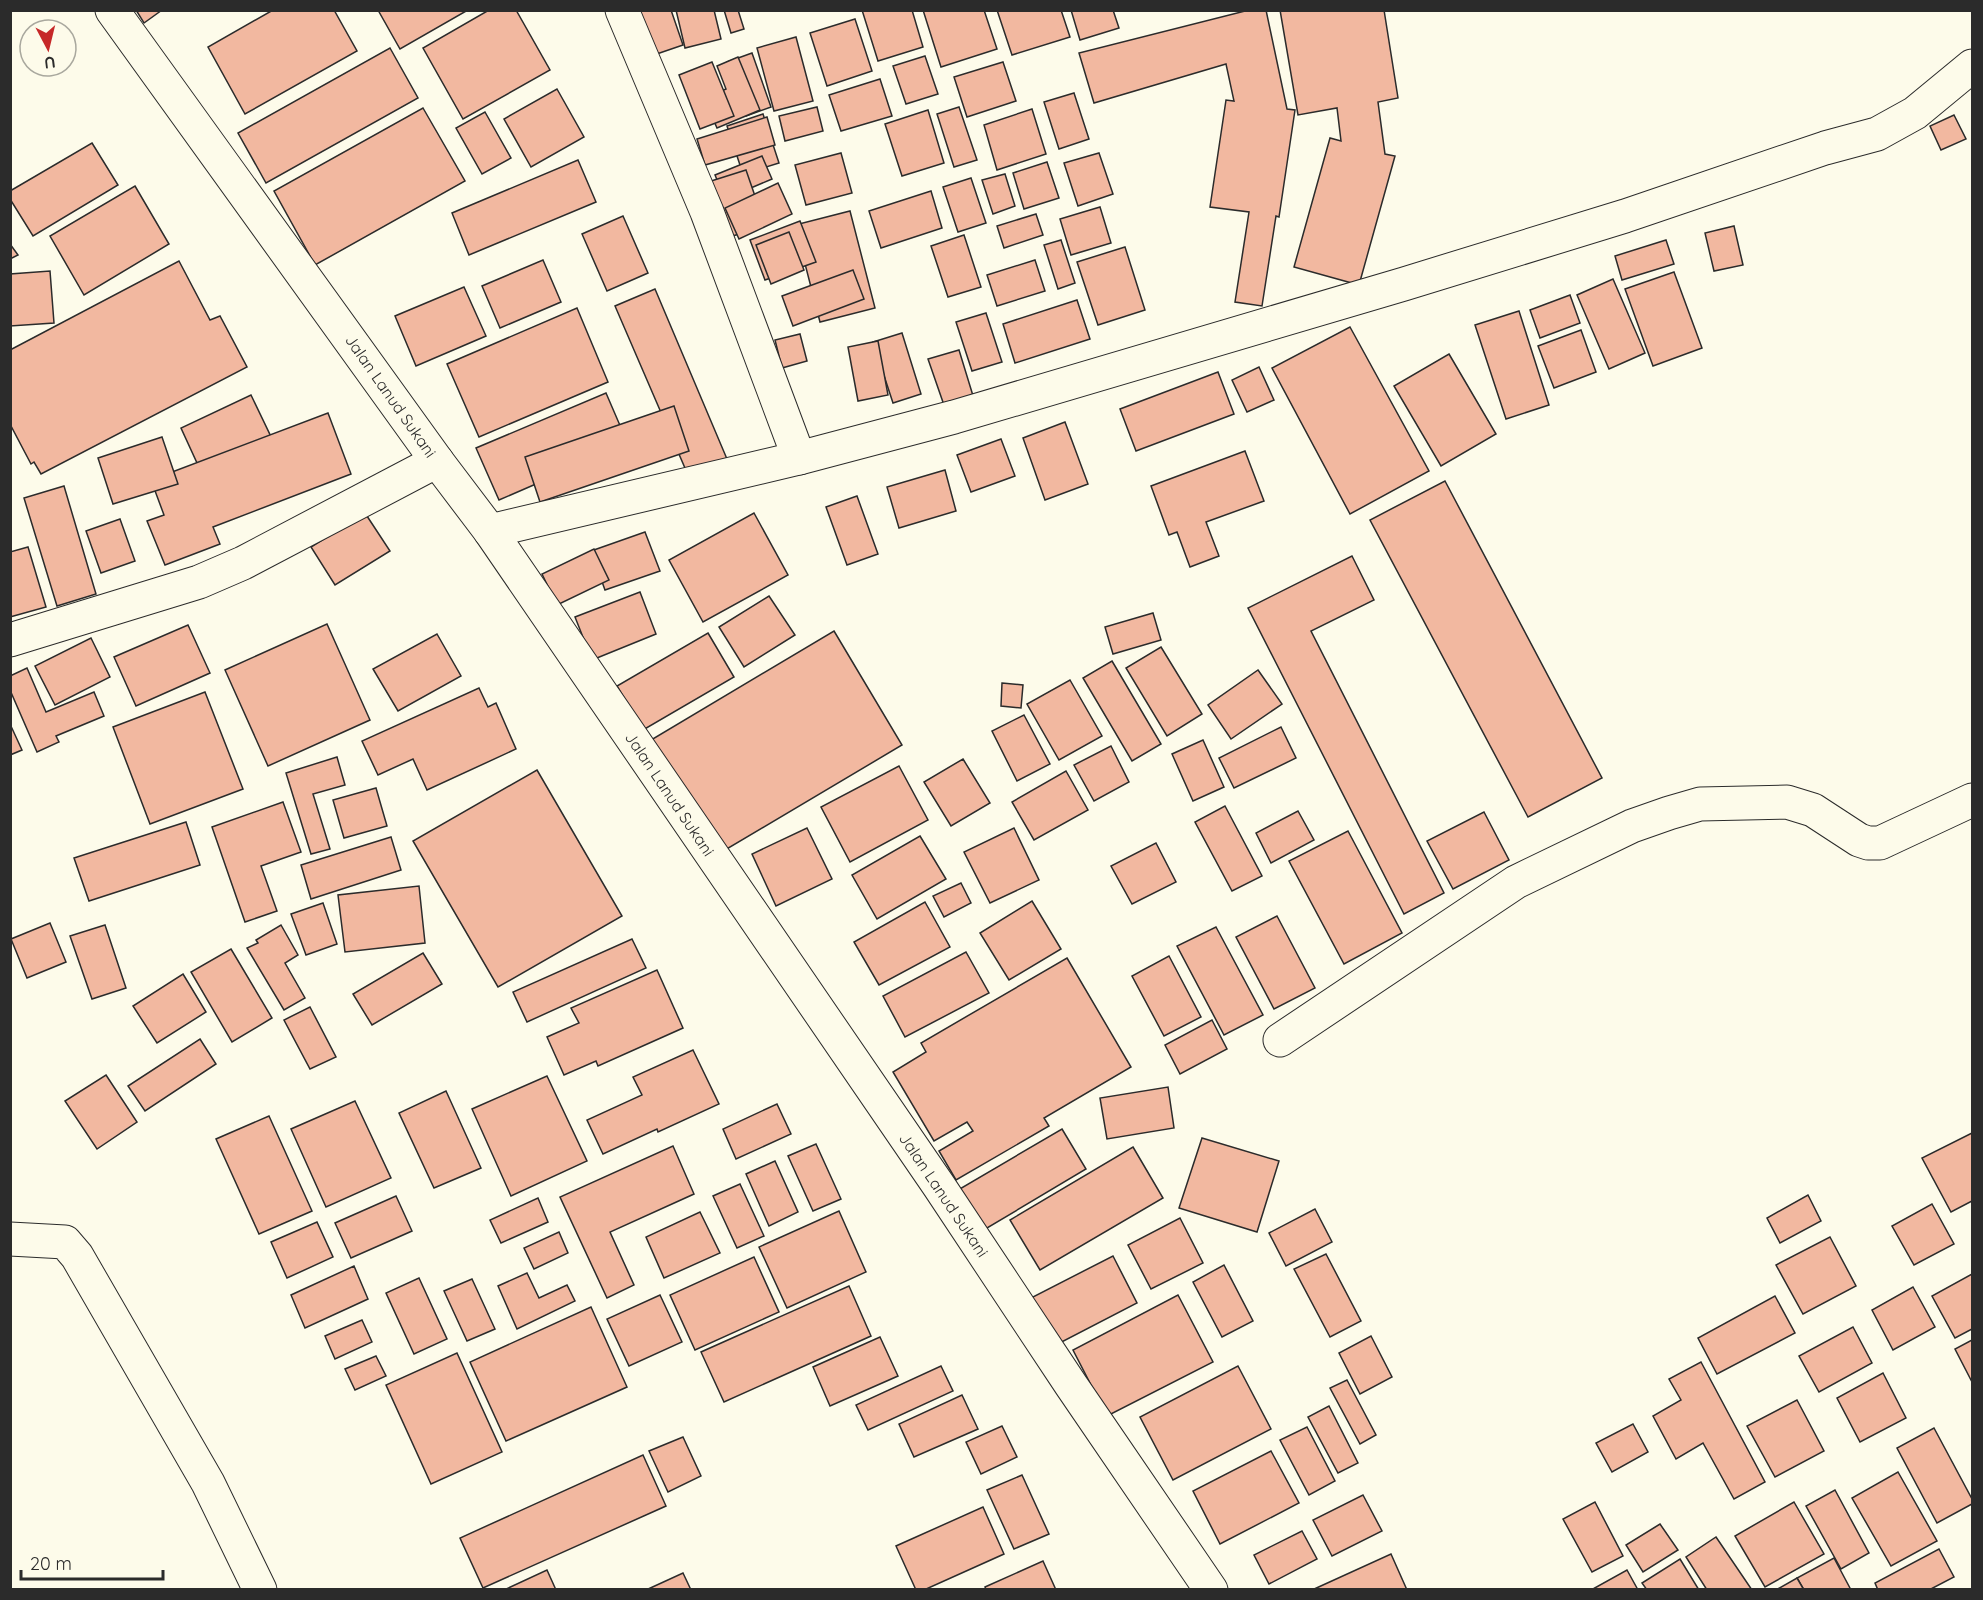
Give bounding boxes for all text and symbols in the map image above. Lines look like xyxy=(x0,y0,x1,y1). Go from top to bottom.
north arrow xyxy=(18,18,78,78)
text: U xyxy=(43,52,57,74)
street label: Jalan Lanud Sukani xyxy=(341,331,441,461)
street label: Jalan Lanud Sukani xyxy=(621,728,719,860)
street label: Jalan Lanud Sukani xyxy=(895,1129,993,1261)
scale bar xyxy=(21,1543,164,1581)
text: 20 m xyxy=(30,1552,72,1575)

